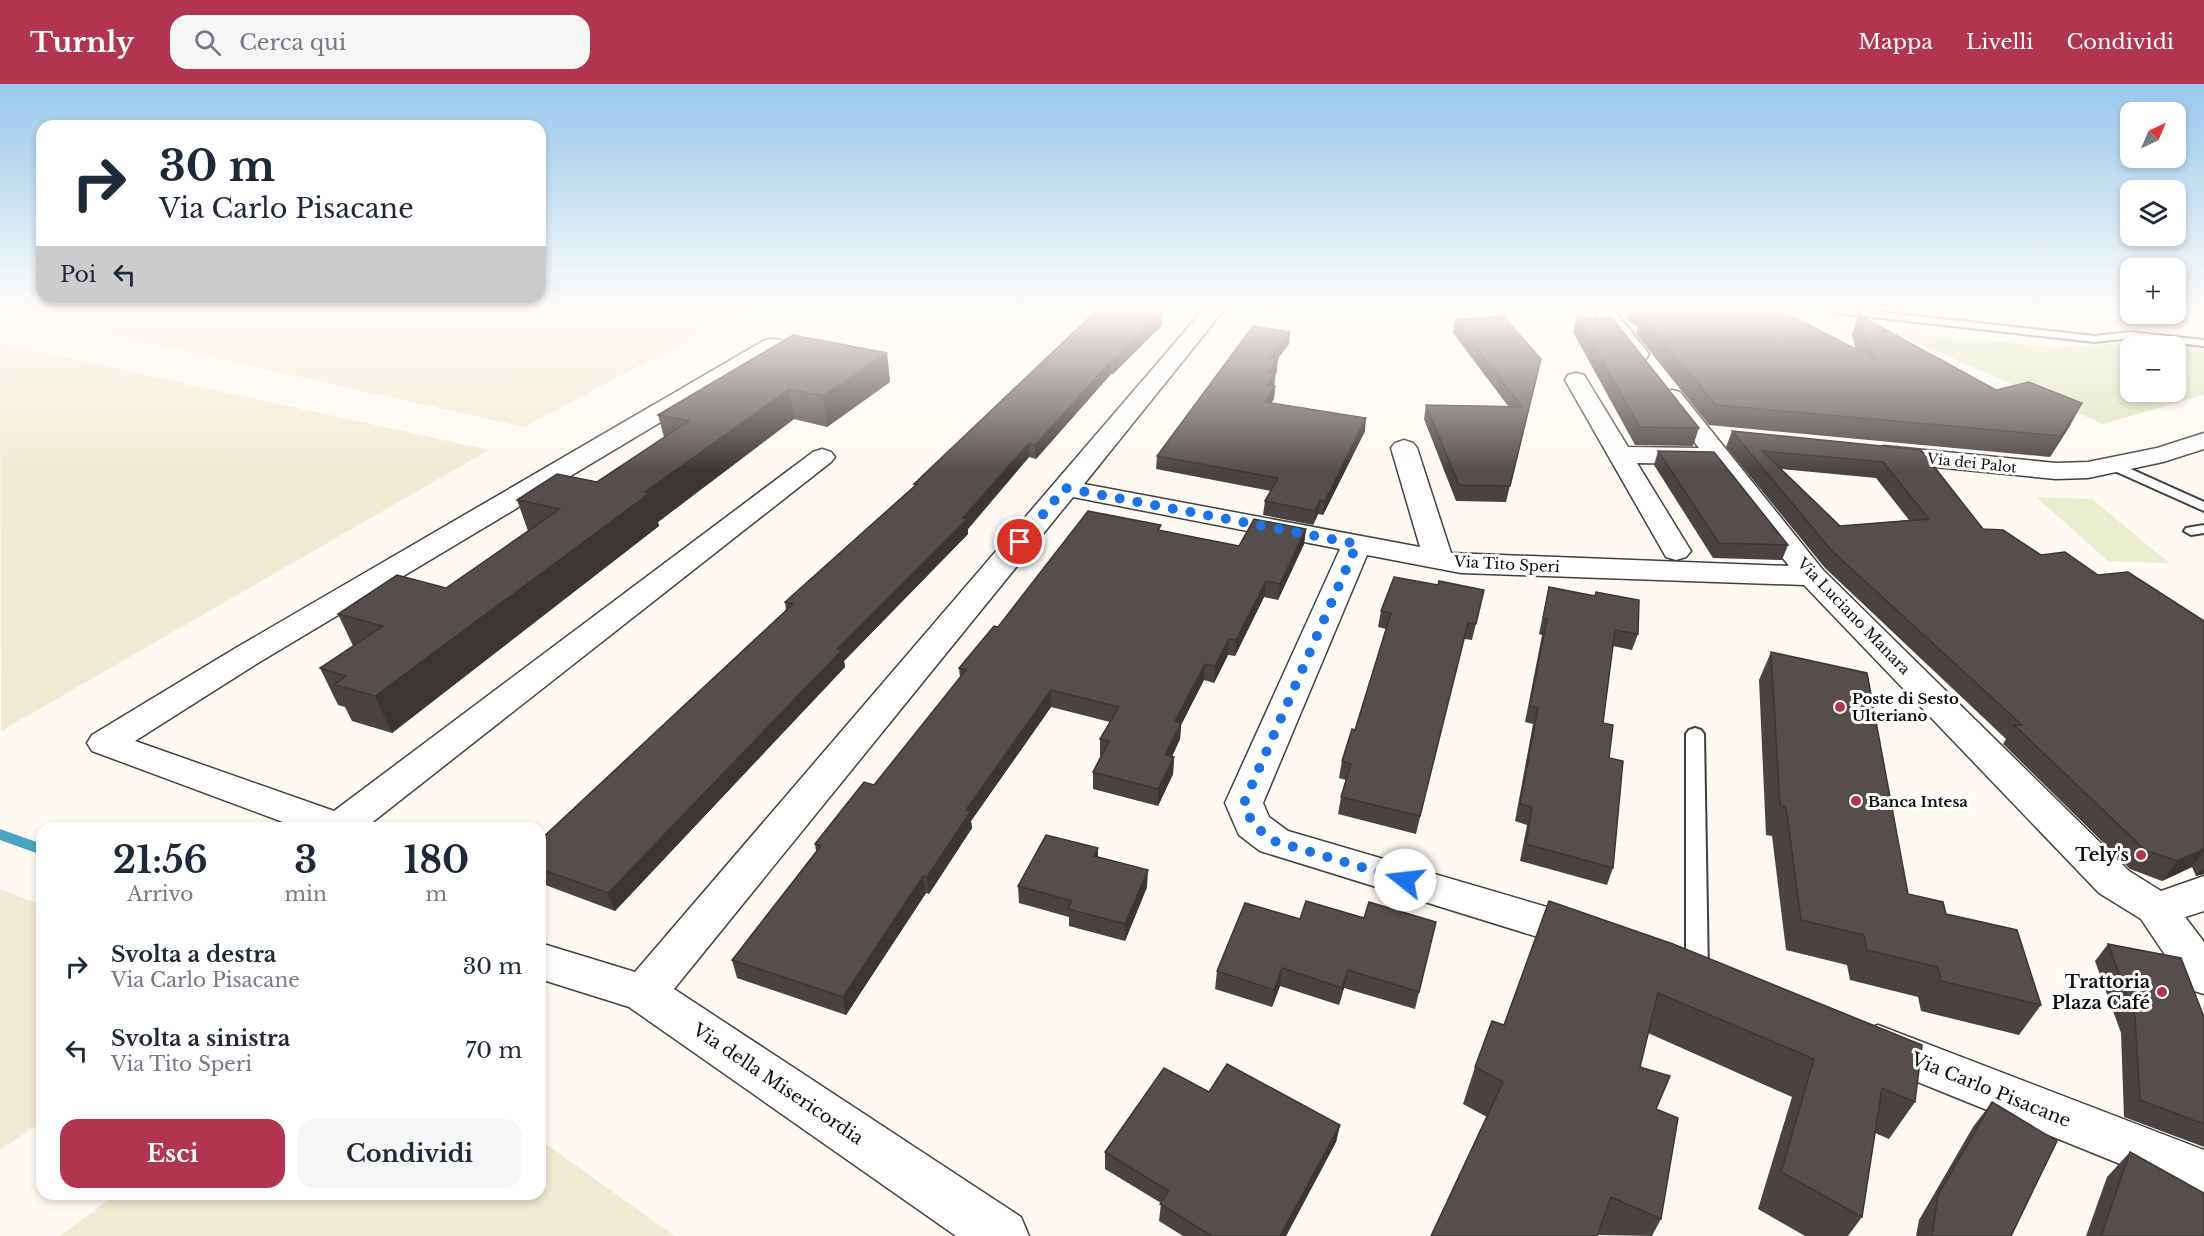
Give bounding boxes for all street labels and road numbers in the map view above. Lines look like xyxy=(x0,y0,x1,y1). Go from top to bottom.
street label: Via dei Palot xyxy=(1925,449,2018,477)
street label: Via Tito Speri xyxy=(1453,552,1560,576)
street label: Via Luciano Manara xyxy=(1793,553,1915,679)
street label: Via della Misericordia xyxy=(688,1018,868,1149)
street label: Via Carlo Pisacane xyxy=(1907,1048,2074,1132)

